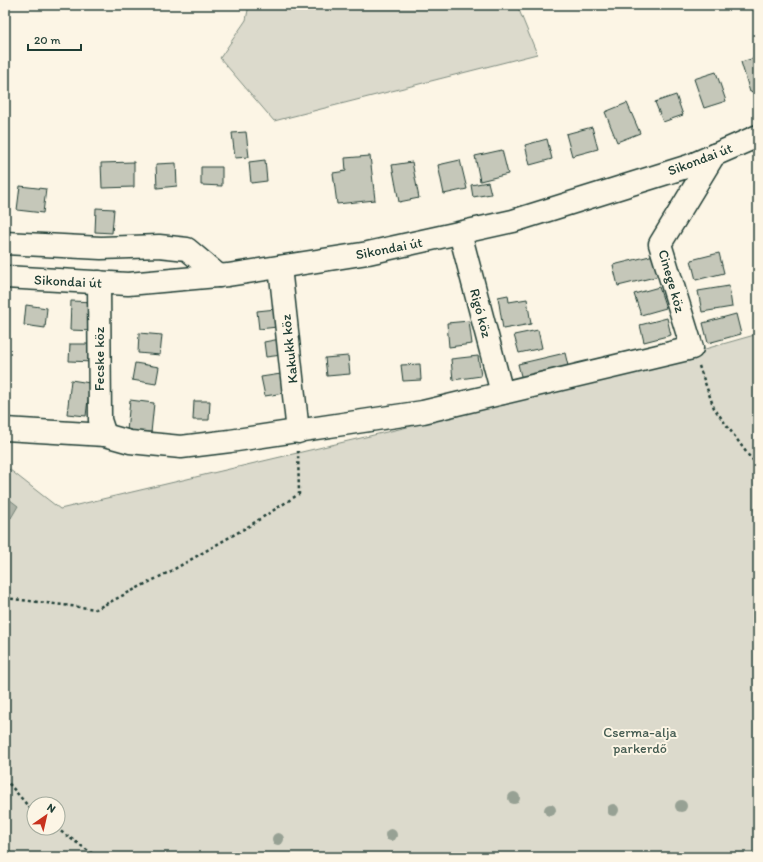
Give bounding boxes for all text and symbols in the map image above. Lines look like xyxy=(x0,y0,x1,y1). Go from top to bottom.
scale bar xyxy=(28,26,81,52)
text: 20 m xyxy=(34,33,61,47)
street label: Sikondai út xyxy=(665,139,735,180)
street label: Sikondai út xyxy=(354,234,424,263)
street label: Cinege köz xyxy=(654,248,689,315)
street label: Sikondai út xyxy=(34,271,102,292)
street label: Rigó köz xyxy=(466,287,495,340)
street label: Kakukk köz xyxy=(277,313,302,384)
street label: Fecske köz xyxy=(91,326,108,391)
park label: Cserma-alja parkerdő xyxy=(603,724,677,757)
north arrow xyxy=(26,796,66,836)
text: N xyxy=(45,801,58,816)

